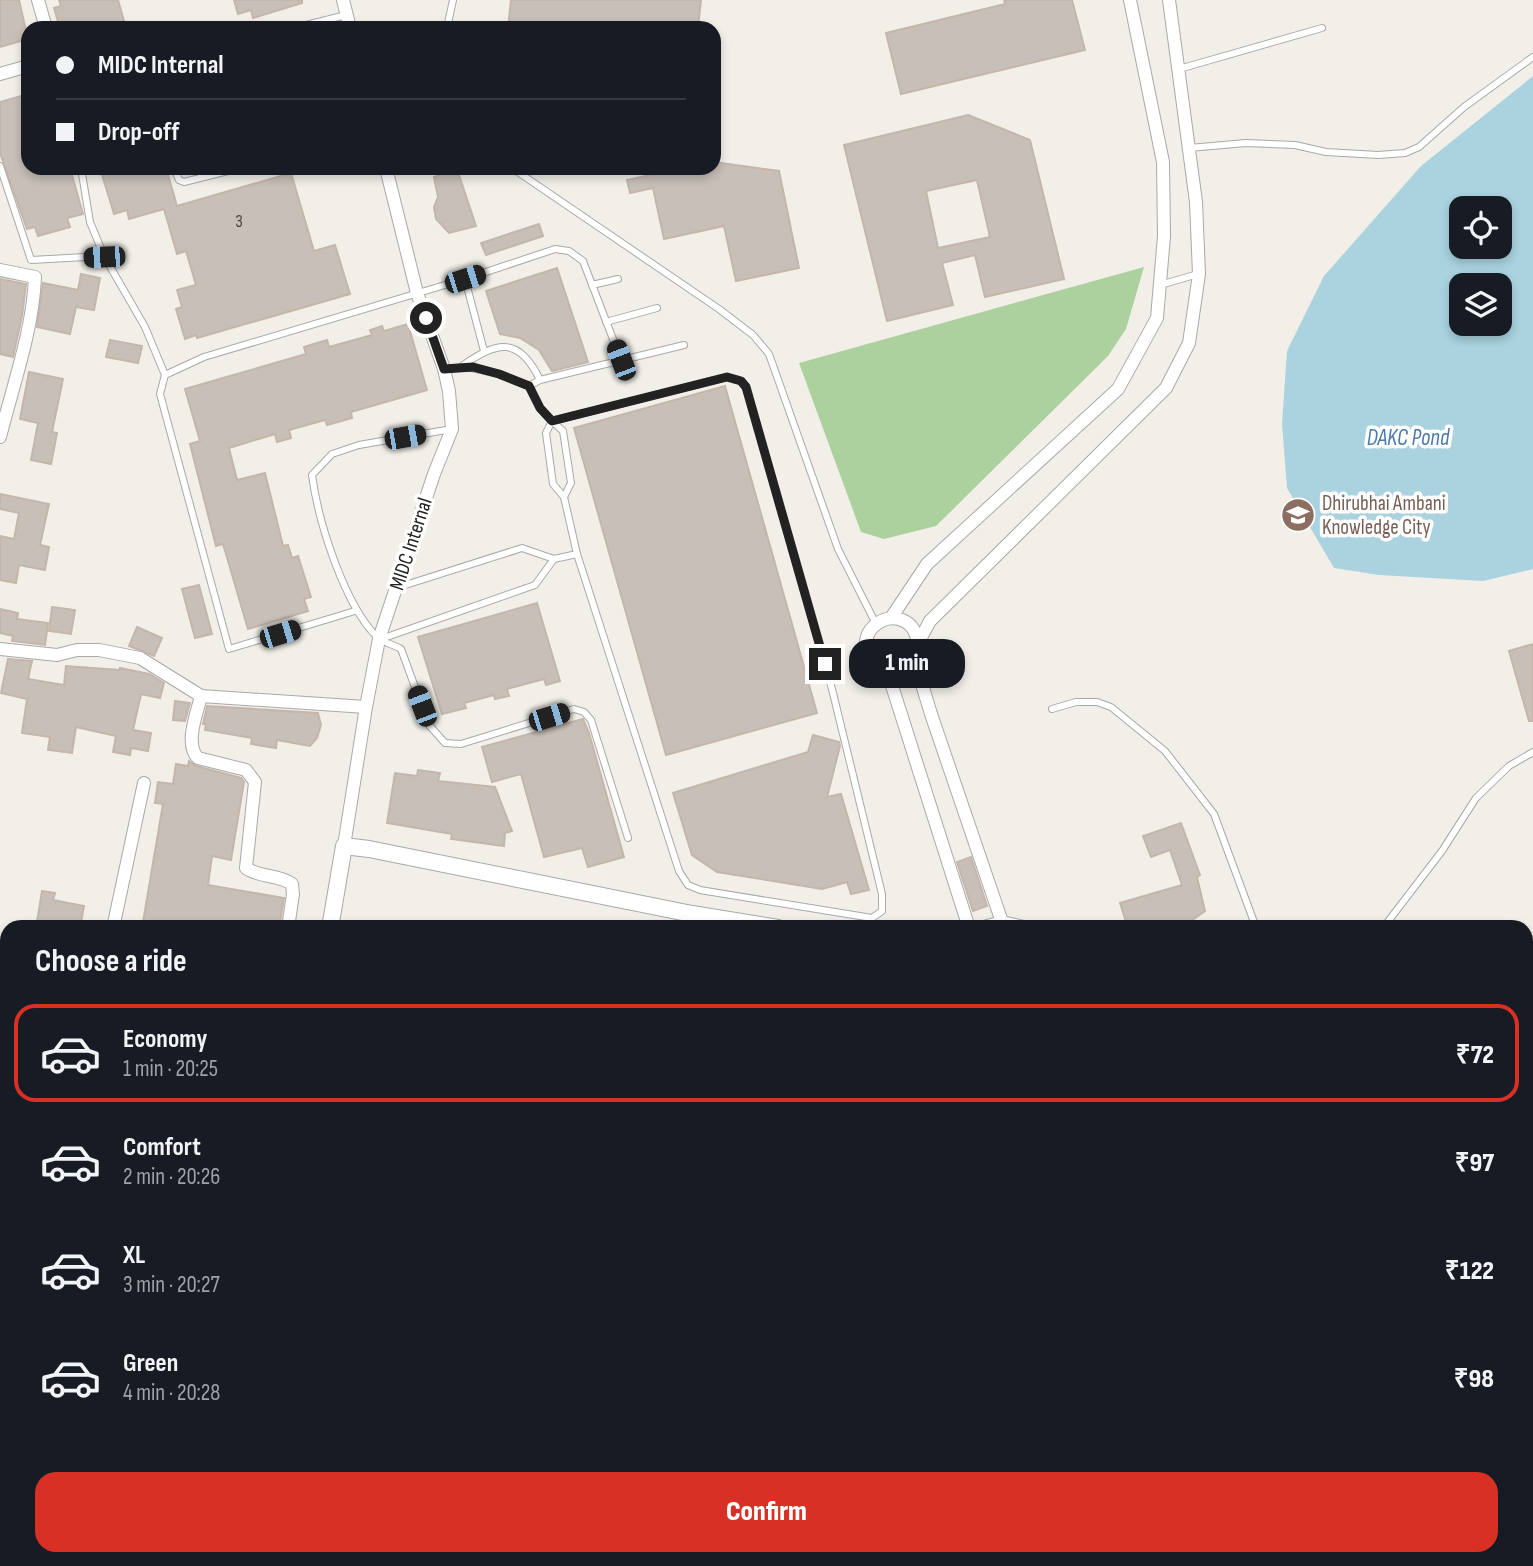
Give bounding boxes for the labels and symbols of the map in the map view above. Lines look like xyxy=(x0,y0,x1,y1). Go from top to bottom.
house number: 3 xyxy=(235,211,243,232)
car xyxy=(83,246,126,268)
car xyxy=(442,263,489,295)
route start xyxy=(410,302,442,334)
car xyxy=(604,337,639,383)
car xyxy=(383,423,428,451)
water label: DAKC Pond xyxy=(1367,424,1450,452)
place label: Dhirubhai Ambani Knowledge City xyxy=(1322,491,1446,540)
street label: MIDC Internal xyxy=(384,495,438,593)
school or university icon: Dhirubhai Ambani Knowledge City xyxy=(1279,496,1317,534)
car xyxy=(257,618,304,650)
callout: 1 min xyxy=(850,640,965,688)
route end xyxy=(809,648,841,680)
car xyxy=(405,683,440,729)
car xyxy=(526,701,573,733)

